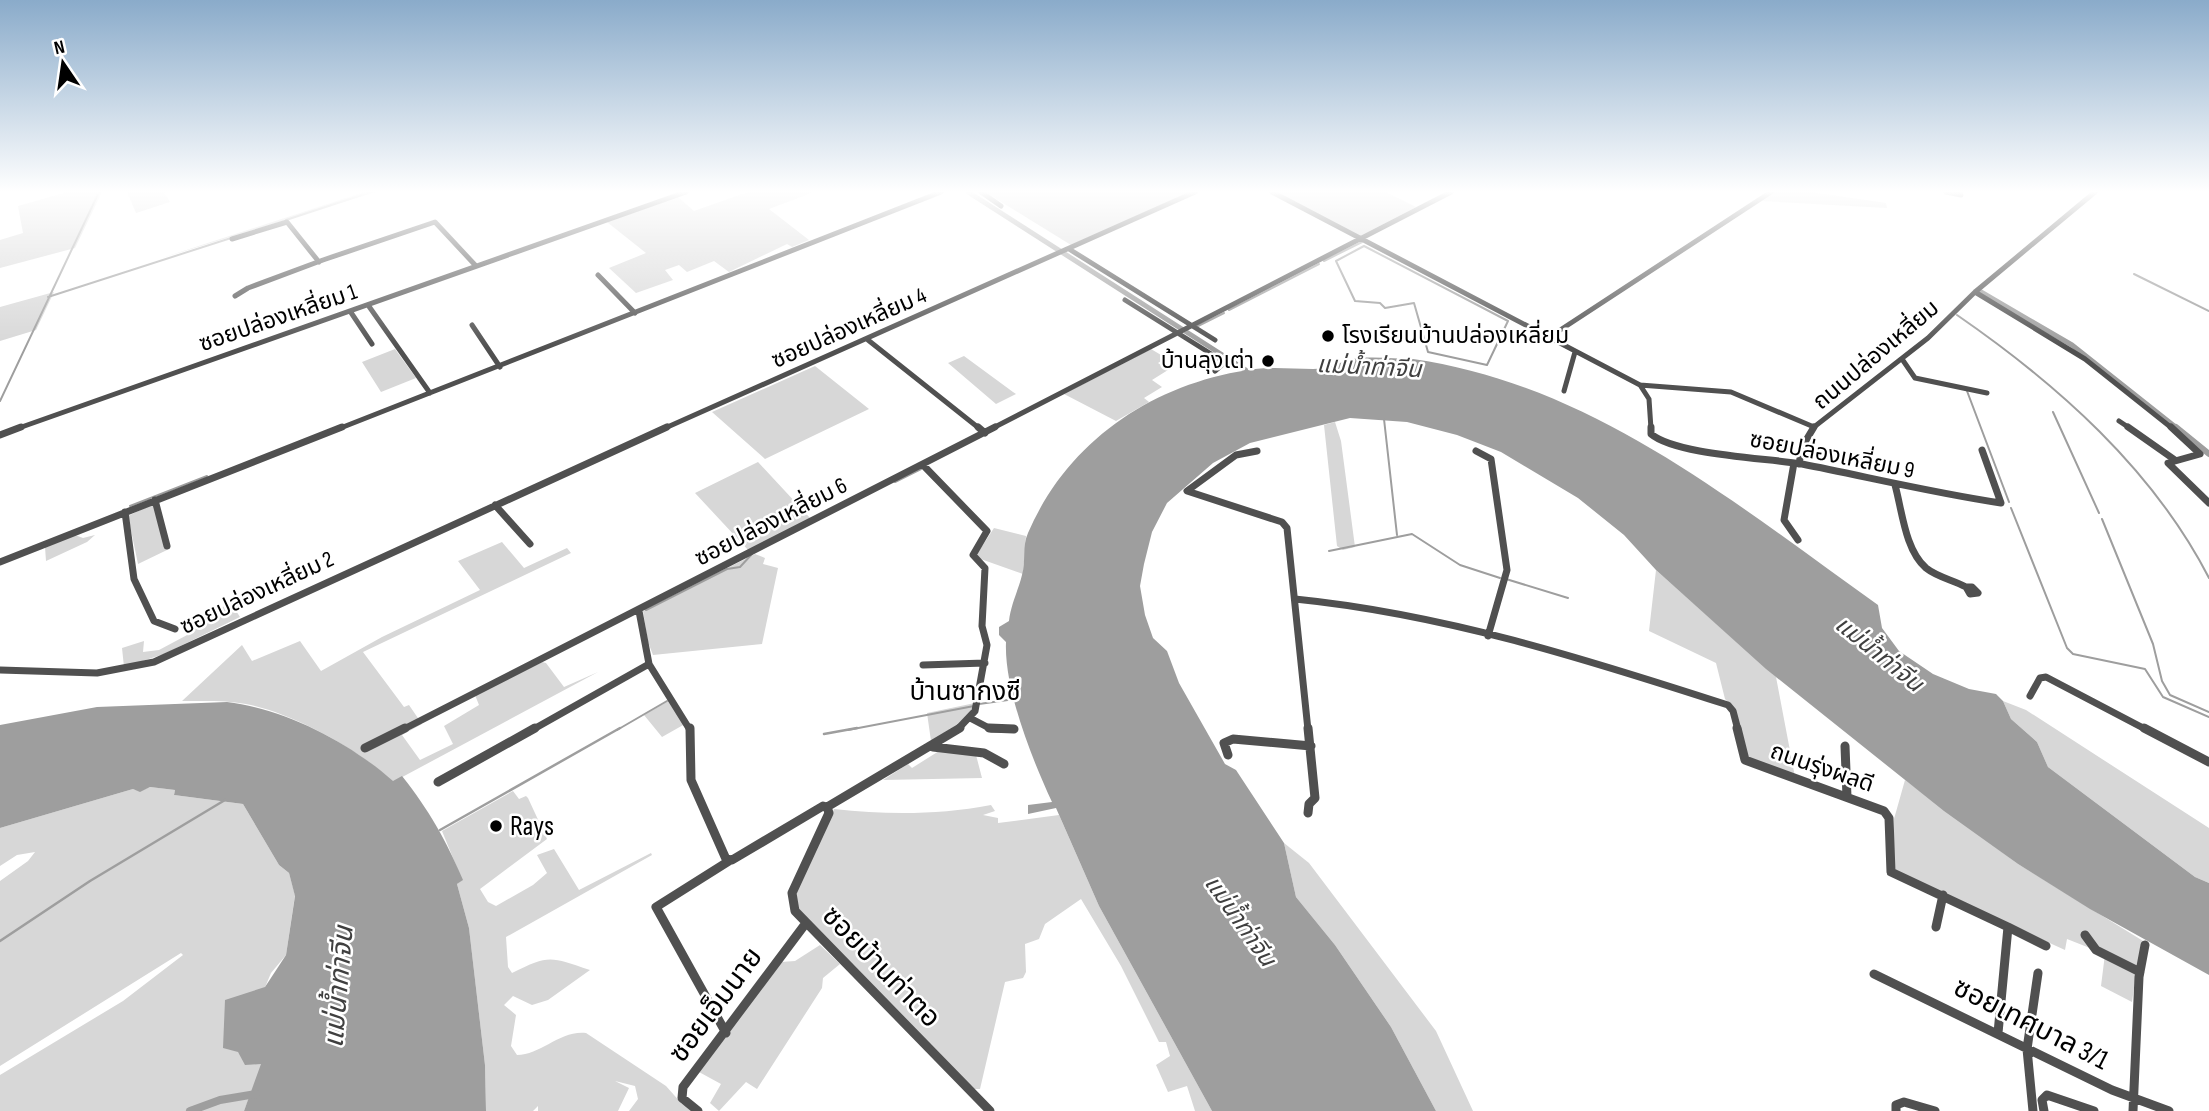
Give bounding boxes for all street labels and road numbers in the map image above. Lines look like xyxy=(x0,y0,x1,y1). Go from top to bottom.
street label: ซอยปล่องเหลี่ยม 1 xyxy=(194,275,361,358)
street label: ซอยปล่องเหลี่ยม 4 xyxy=(766,278,931,375)
street label: ถนนปล่องเหลี่ยม xyxy=(1805,292,1945,416)
street label: ซอยปล่องเหลี่ยม 9 xyxy=(1747,422,1917,485)
street label: ซอยปล่องเหลี่ยม 6 xyxy=(689,469,852,572)
street label: ซอยปล่องเหลี่ยม 2 xyxy=(174,542,338,641)
street label: ถนนรุ่งผลดี xyxy=(1766,737,1878,799)
street label: ซอยบ้านท่าตอ xyxy=(815,899,947,1035)
street label: ซอยเอ็มนาย xyxy=(662,941,770,1069)
street label: ซอยเทศบาล 3/1 xyxy=(1948,971,2114,1077)

